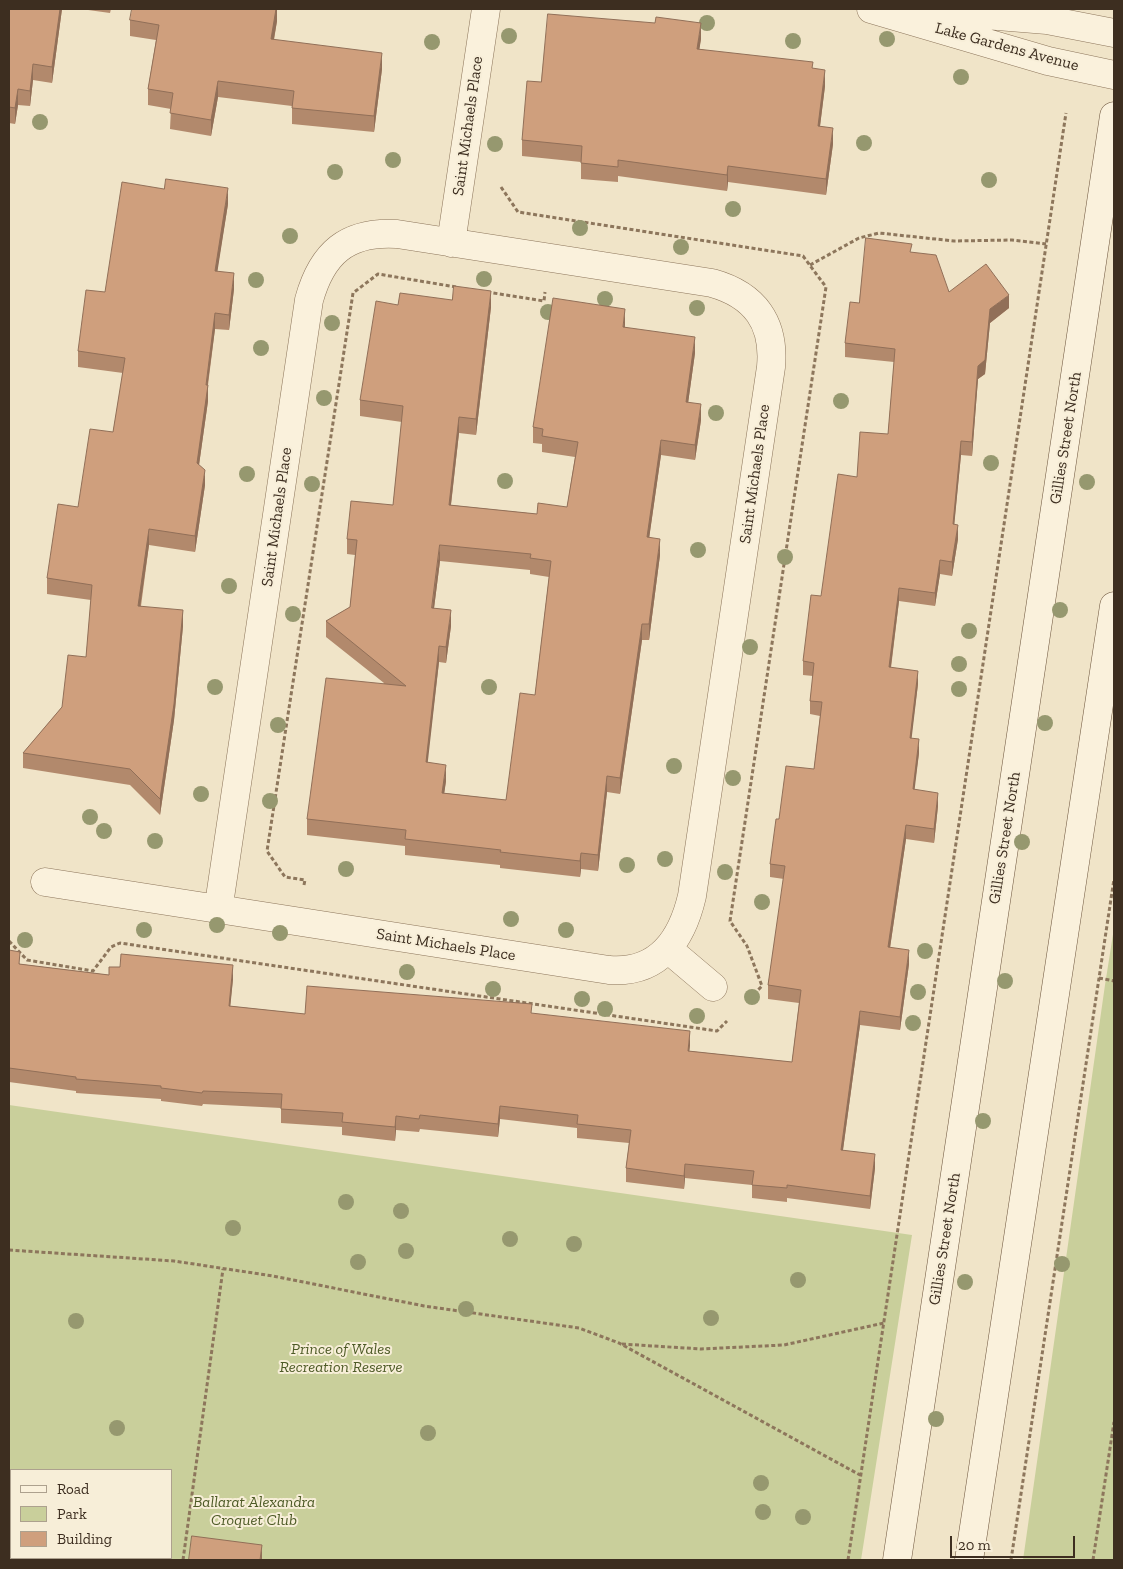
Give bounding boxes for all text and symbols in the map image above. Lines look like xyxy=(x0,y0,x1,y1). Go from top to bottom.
street label: Lake Gardens Avenue xyxy=(933,19,1081,75)
street label: Saint Michaels Place xyxy=(449,55,487,197)
street label: Gillies Street North xyxy=(1046,370,1086,506)
street label: Saint Michaels Place xyxy=(736,403,774,545)
street label: Saint Michaels Place xyxy=(258,446,296,588)
street label: Gillies Street North xyxy=(985,770,1025,906)
street label: Saint Michaels Place xyxy=(375,925,517,965)
street label: Gillies Street North xyxy=(925,1171,965,1307)
park label: Prince of Wales Recreation Reserve xyxy=(279,1339,403,1377)
legend xyxy=(10,1469,172,1559)
text: Road xyxy=(57,1480,89,1498)
park label: Ballarat Alexandra Croquet Club xyxy=(193,1492,315,1530)
text: Park xyxy=(57,1505,87,1523)
scale bar xyxy=(953,1526,1078,1558)
text: Building xyxy=(57,1530,112,1548)
text: 20 m xyxy=(958,1536,991,1554)

